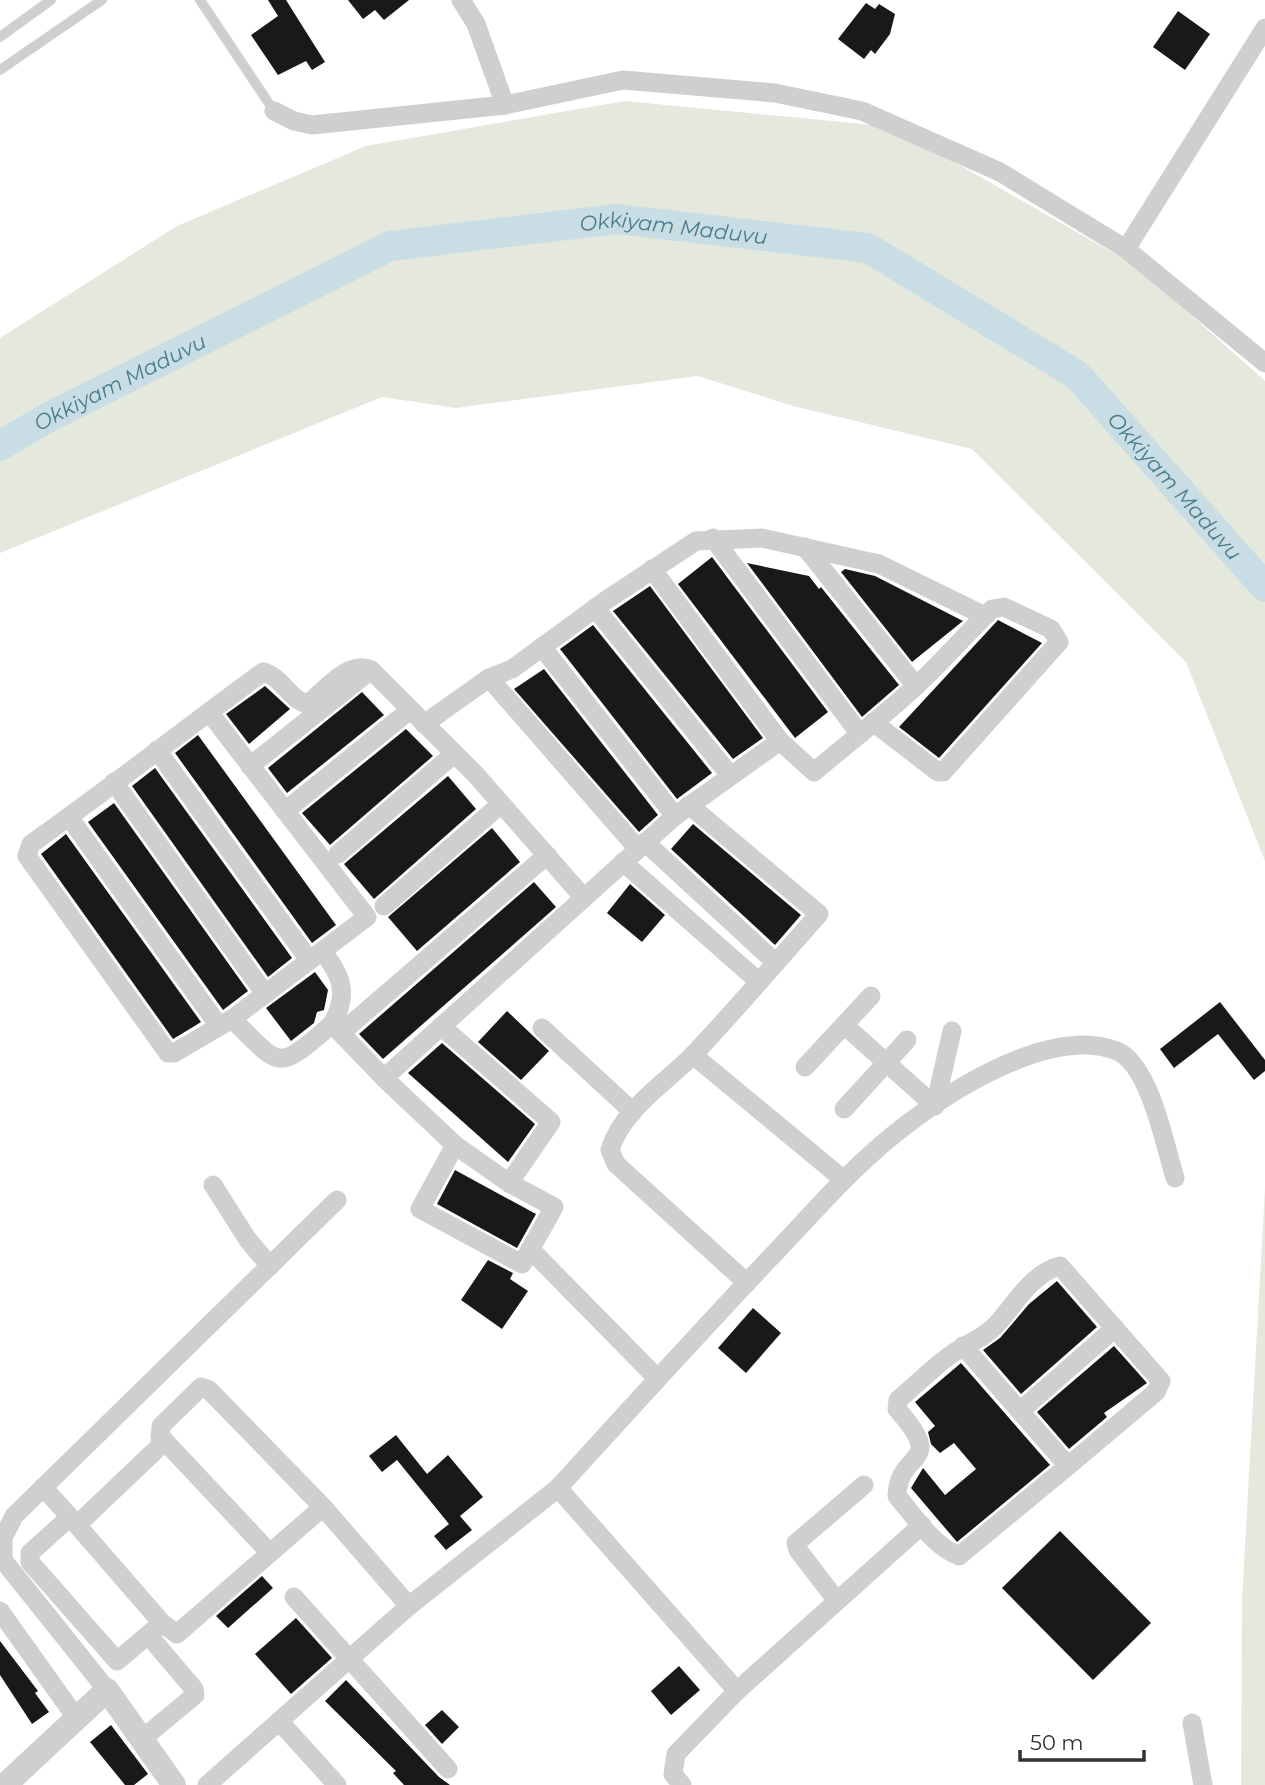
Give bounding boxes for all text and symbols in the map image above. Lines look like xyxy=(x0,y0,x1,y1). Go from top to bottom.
water label: Okkiyam Maduvu xyxy=(578,206,769,249)
water label: Okkiyam Maduvu xyxy=(29,328,210,435)
water label: Okkiyam Maduvu xyxy=(1103,406,1247,565)
scale bar xyxy=(1020,1718,1144,1762)
text: 50 m xyxy=(1030,1730,1084,1755)

